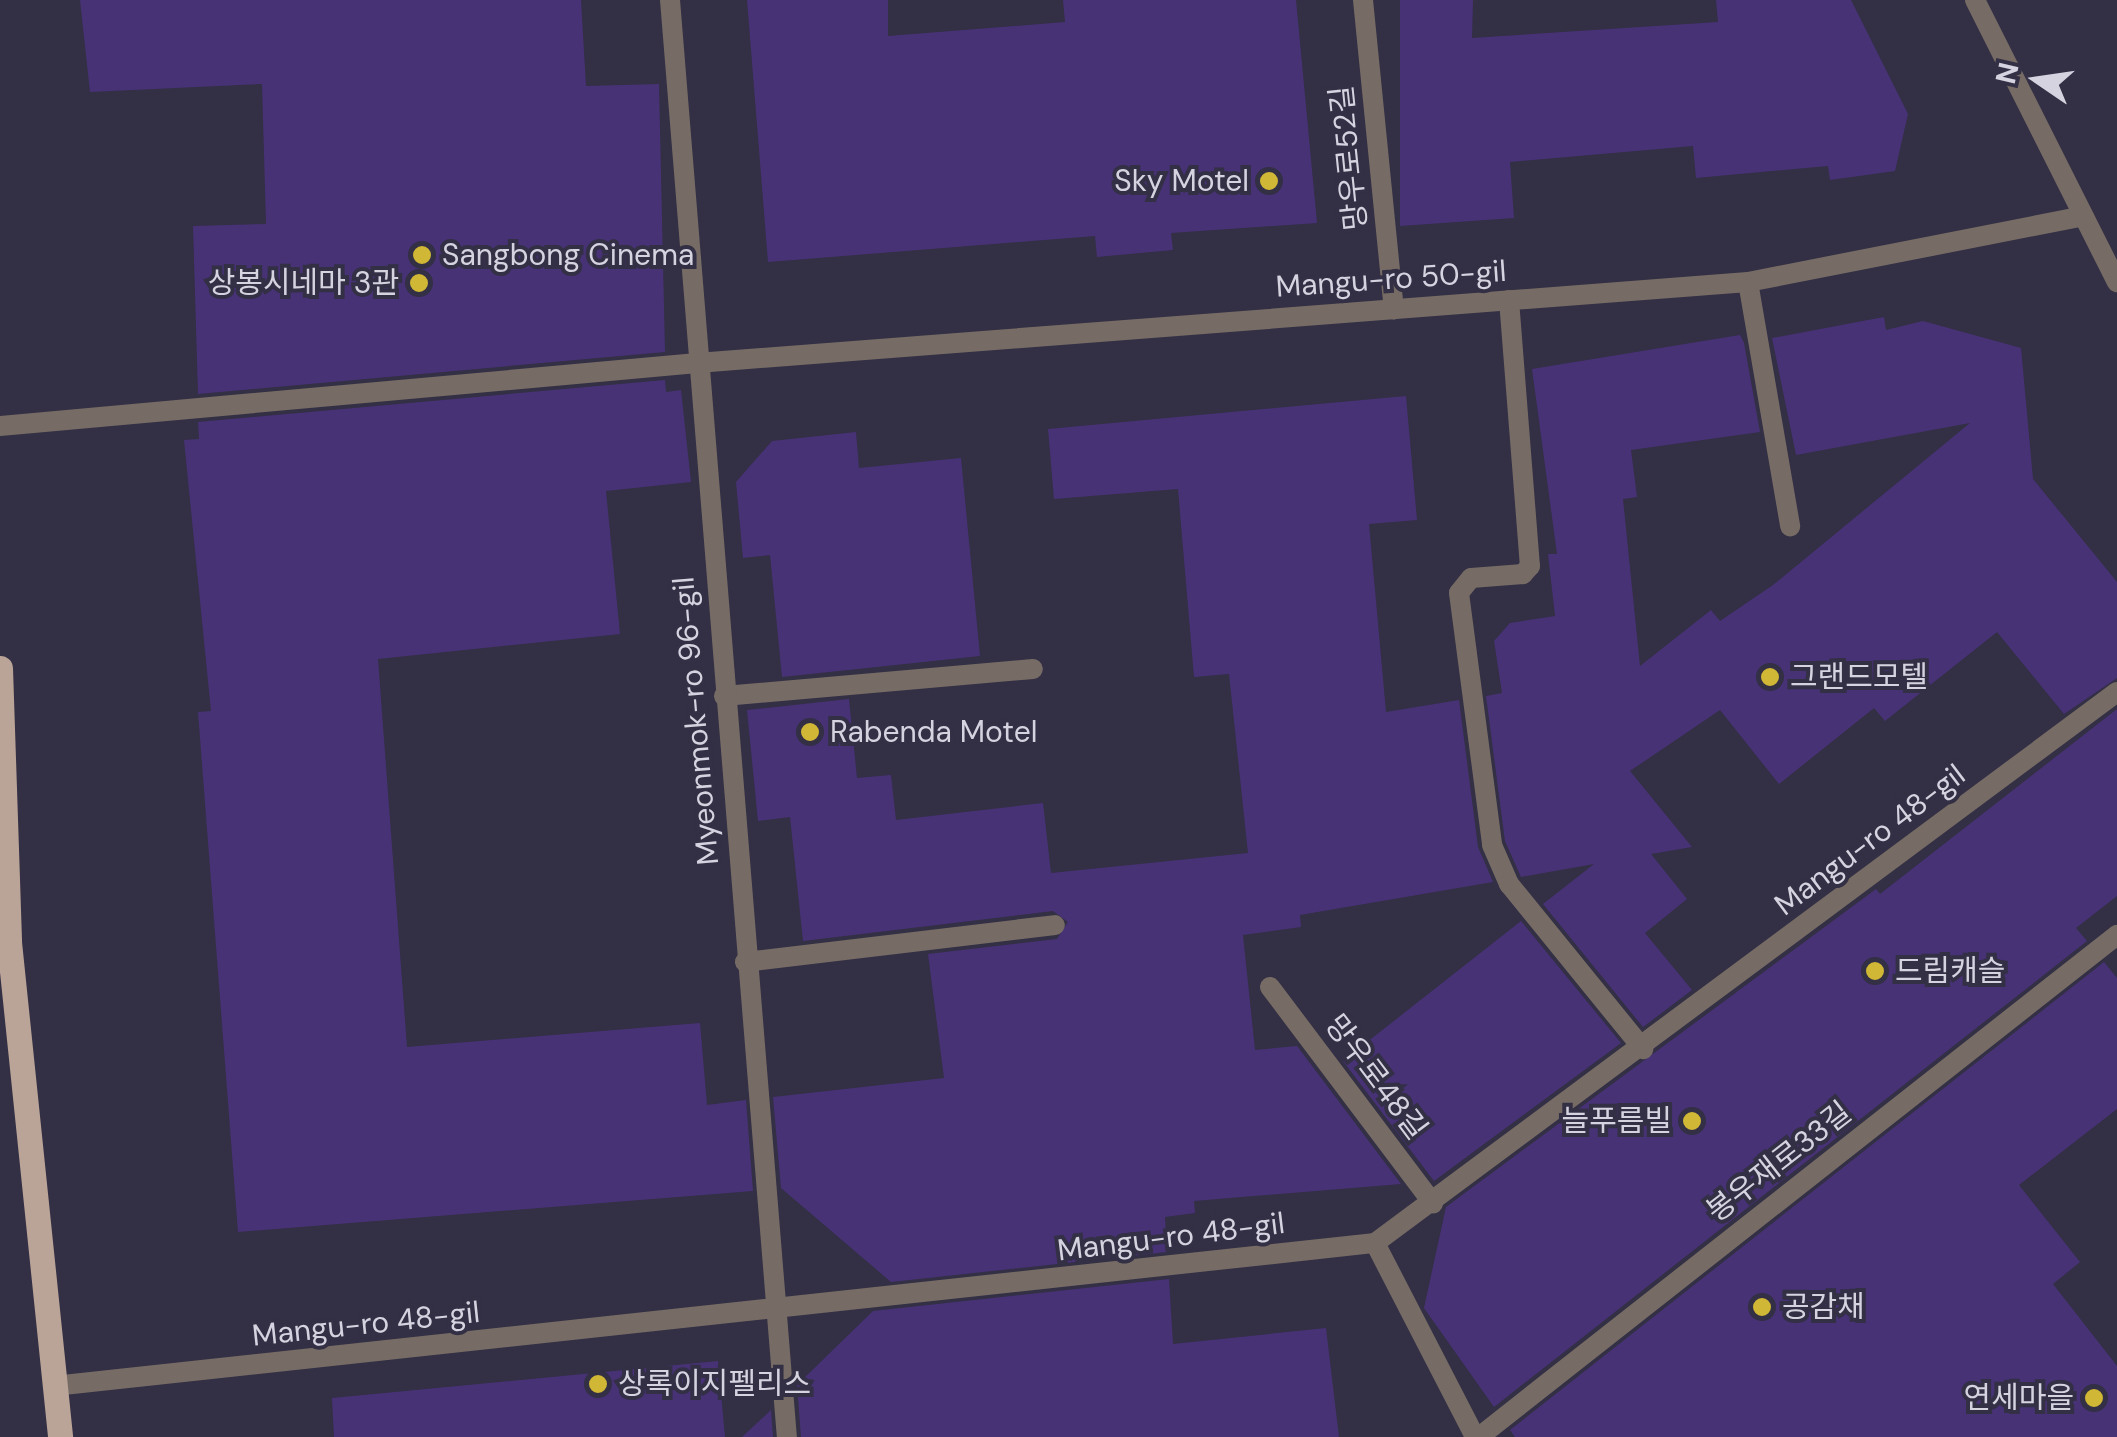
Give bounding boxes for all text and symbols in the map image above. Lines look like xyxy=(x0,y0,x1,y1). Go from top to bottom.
north arrow xyxy=(1987,30,2087,130)
text: N xyxy=(1987,59,2028,87)
street label: 망우로52길 xyxy=(1323,84,1375,232)
place label: Sky Motel xyxy=(1114,163,1249,199)
marker: Sky Motel xyxy=(1258,170,1280,192)
place label: Sangbong Cinema xyxy=(442,237,694,273)
marker: Sangbong Cinema xyxy=(411,244,433,266)
street label: Mangu-ro 50-gil xyxy=(1275,253,1507,305)
place label: 상봉시네마 3관 xyxy=(208,265,399,301)
marker: 상봉시네마 3관 xyxy=(408,272,430,294)
street label: Myeonmok-ro 96-gil xyxy=(665,575,727,867)
place label: 그랜드모텔 xyxy=(1790,659,1928,695)
marker: 그랜드모텔 xyxy=(1759,666,1781,688)
place label: Rabenda Motel xyxy=(830,714,1037,750)
marker: Rabenda Motel xyxy=(799,721,821,743)
street label: Mangu-ro 48-gil xyxy=(1768,757,1972,923)
place label: 드림캐슬 xyxy=(1895,953,2005,989)
marker: 드림캐슬 xyxy=(1864,960,1886,982)
street label: 망우로48길 xyxy=(1317,1008,1435,1146)
street label: 봉우재로33길 xyxy=(1700,1094,1858,1230)
place label: 늘푸름빌 xyxy=(1562,1103,1672,1139)
marker: 늘푸름빌 xyxy=(1681,1110,1703,1132)
street label: Mangu-ro 48-gil xyxy=(1055,1205,1287,1269)
place label: 공감채 xyxy=(1782,1289,1865,1325)
street label: Mangu-ro 48-gil xyxy=(250,1294,482,1354)
marker: 공감채 xyxy=(1751,1296,1773,1318)
place label: 상록이지펠리스 xyxy=(618,1366,811,1402)
marker: 상록이지펠리스 xyxy=(587,1373,609,1395)
place label: 연세마을 xyxy=(1964,1380,2074,1416)
marker: 연세마을 xyxy=(2083,1387,2105,1409)

